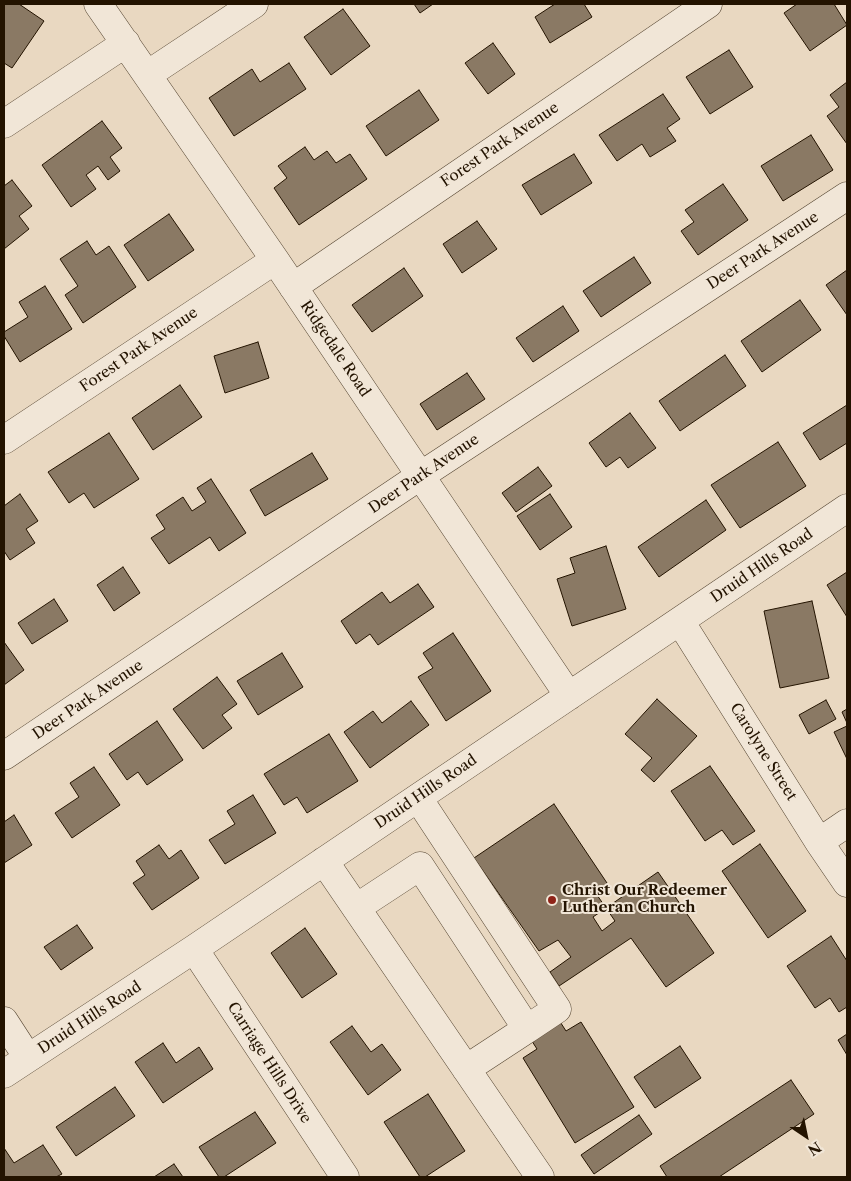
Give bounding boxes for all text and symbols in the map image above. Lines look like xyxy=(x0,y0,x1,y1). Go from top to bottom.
street label: Forest Park Avenue xyxy=(438,99,562,191)
street label: Deer Park Avenue xyxy=(704,208,822,294)
street label: Ridgedale Road xyxy=(296,298,374,400)
street label: Forest Park Avenue xyxy=(77,304,201,396)
street label: Deer Park Avenue xyxy=(365,430,483,518)
street label: Druid Hills Road xyxy=(707,525,817,607)
street label: Deer Park Avenue xyxy=(29,656,147,744)
street label: Carolyne Street xyxy=(726,700,800,804)
street label: Druid Hills Road xyxy=(371,751,481,833)
place label: Christ Our Redeemer Lutheran Church xyxy=(562,882,727,917)
marker: Christ Our Redeemer Lutheran Church xyxy=(546,894,558,906)
street label: Druid Hills Road xyxy=(35,978,145,1058)
street label: Carriage Hills Drive xyxy=(223,999,315,1127)
north arrow xyxy=(781,1111,831,1161)
text: N xyxy=(804,1138,824,1159)

